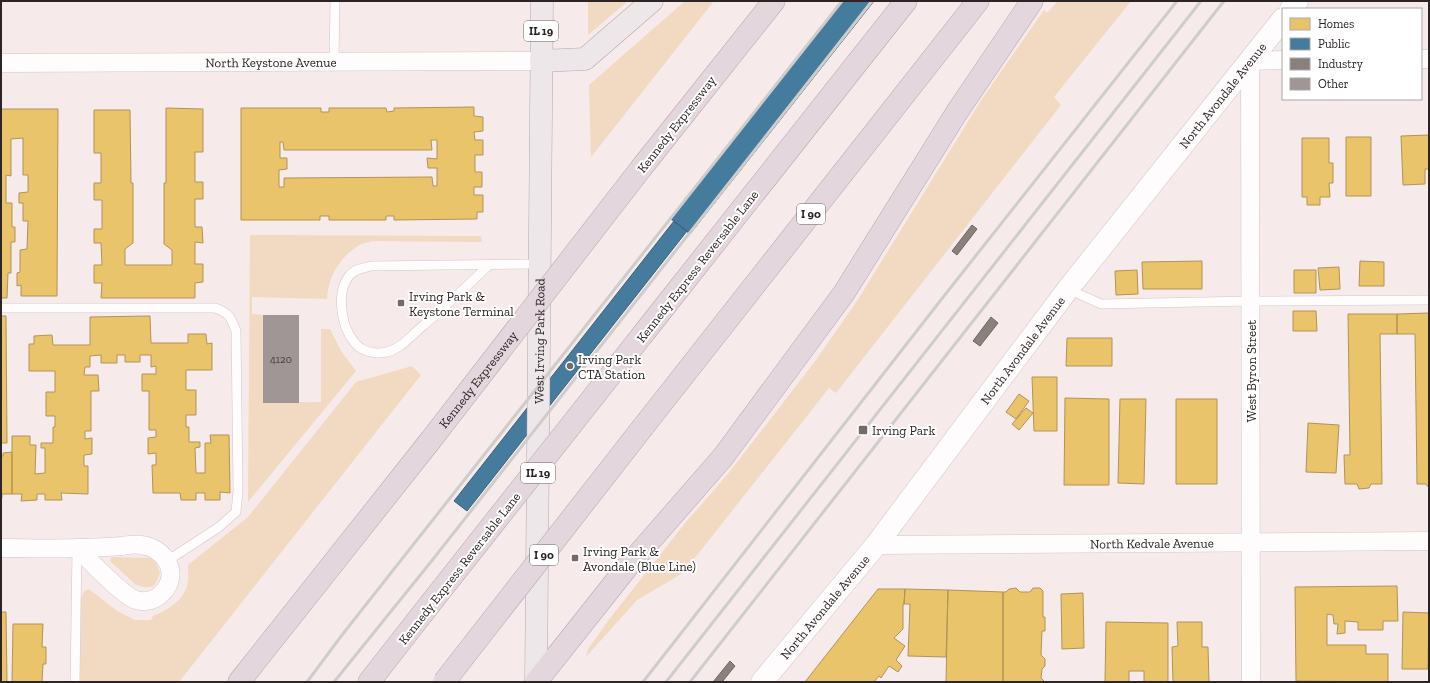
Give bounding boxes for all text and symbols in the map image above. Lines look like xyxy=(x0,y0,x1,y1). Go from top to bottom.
legend xyxy=(1282,8,1422,100)
text: Homes xyxy=(1318,17,1354,31)
road number: IL 19 xyxy=(524,21,558,41)
text: Public xyxy=(1318,37,1351,51)
street label: North Avondale Avenue xyxy=(1176,40,1269,151)
street label: North Keystone Avenue xyxy=(205,55,337,70)
text: Industry xyxy=(1318,57,1364,71)
street label: Kennedy Expressway xyxy=(634,73,719,176)
text: Other xyxy=(1318,77,1349,91)
street label: Kennedy Express Reversable Lane xyxy=(633,187,761,345)
road number: I 90 xyxy=(797,204,825,224)
street label: West Irving Park Road xyxy=(531,278,548,404)
place label: Irving Park & Keystone Terminal xyxy=(409,289,514,319)
street label: North Avondale Avenue xyxy=(977,293,1068,407)
marker: Irving Park & Keystone Terminal xyxy=(396,298,406,308)
street label: West Byron Street xyxy=(1244,320,1259,422)
street label: Kennedy Expressway xyxy=(436,328,521,431)
place label: Irving Park CTA Station xyxy=(578,352,646,382)
house number: 4120 xyxy=(270,353,292,366)
marker: Irving Park CTA Station xyxy=(565,361,575,371)
place label: Irving Park xyxy=(872,423,935,438)
marker: Irving Park xyxy=(857,424,869,436)
road number: IL 19 xyxy=(521,463,555,483)
street label: Kennedy Express Reversable Lane xyxy=(395,489,523,647)
street label: North Kedvale Avenue xyxy=(1090,536,1214,551)
place label: Irving Park & Avondale (Blue Line) xyxy=(583,544,696,574)
road number: I 90 xyxy=(530,545,558,565)
street label: North Avondale Avenue xyxy=(777,552,873,662)
marker: Irving Park & Avondale (Blue Line) xyxy=(570,553,580,563)

